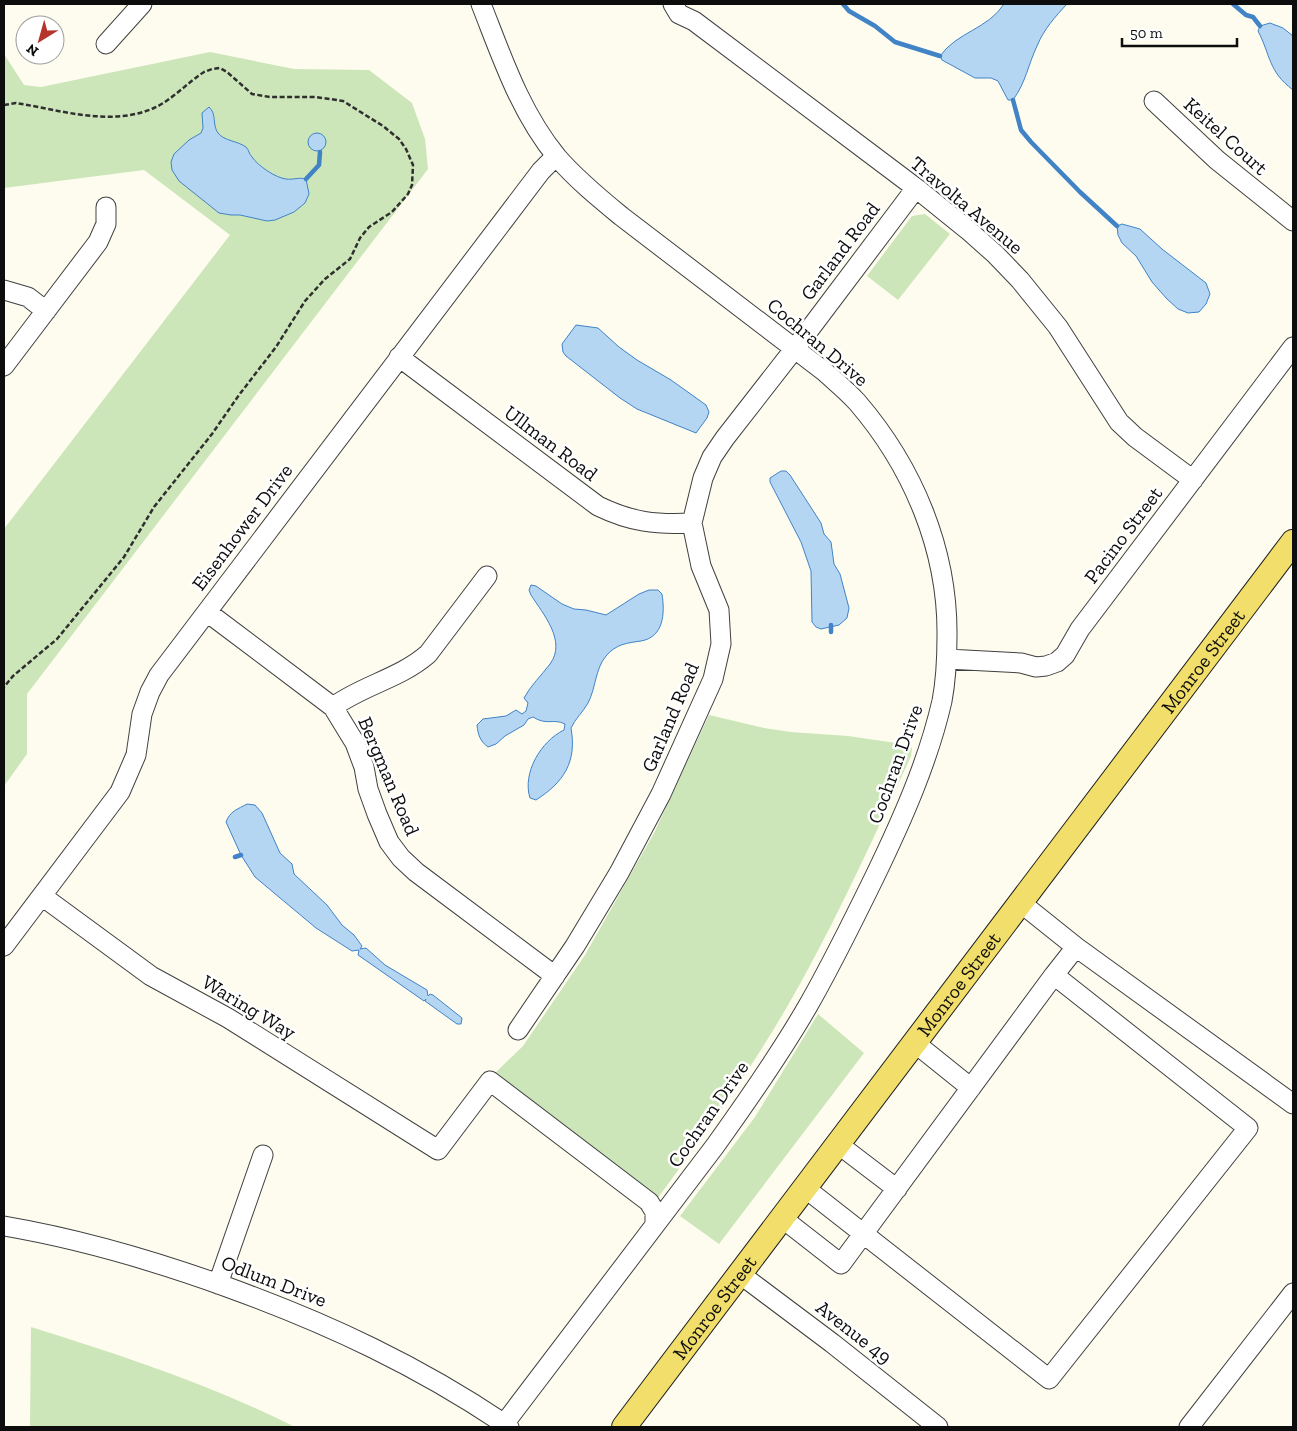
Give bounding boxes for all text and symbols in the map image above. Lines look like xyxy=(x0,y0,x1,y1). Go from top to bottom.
north arrow xyxy=(15,15,65,65)
scale bar xyxy=(1122,15,1237,47)
text: 50 m xyxy=(1130,24,1163,42)
text: N xyxy=(23,40,42,60)
street label: Keitel Court xyxy=(1179,92,1273,180)
street label: Travolta Avenue xyxy=(906,151,1028,259)
street label: Garland Road xyxy=(795,197,885,305)
street label: Cochran Drive xyxy=(762,293,874,391)
street label: Ullman Road xyxy=(499,400,603,486)
street label: Eisenhower Drive xyxy=(187,459,297,595)
street label: Pacino Street xyxy=(1079,481,1167,588)
street label: Monroe Street xyxy=(1156,604,1250,718)
street label: Garland Road xyxy=(636,659,704,775)
street label: Cochran Drive xyxy=(862,701,928,827)
street label: Bergman Road xyxy=(353,713,425,839)
street label: Monroe Street xyxy=(912,927,1006,1041)
street label: Waring Way xyxy=(198,970,301,1045)
street label: Cochran Drive xyxy=(662,1056,754,1172)
street label: Odlum Drive xyxy=(218,1250,330,1312)
street label: Monroe Street xyxy=(667,1250,762,1364)
street label: Avenue 49 xyxy=(811,1295,897,1369)

